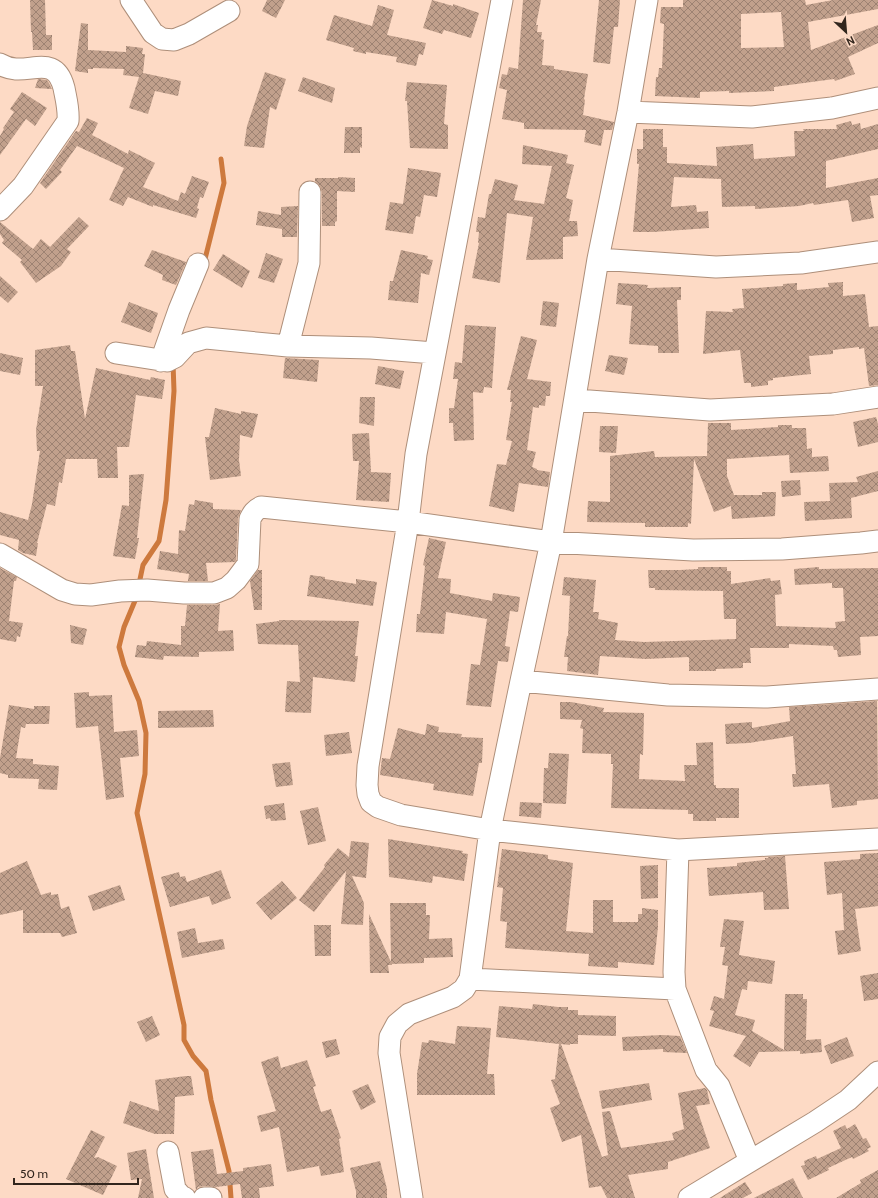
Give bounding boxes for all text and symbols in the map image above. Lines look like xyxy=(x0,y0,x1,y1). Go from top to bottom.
north arrow xyxy=(826,12,866,52)
text: N xyxy=(844,33,857,49)
scale bar xyxy=(14,1160,138,1186)
text: 50 m xyxy=(20,1166,48,1181)

